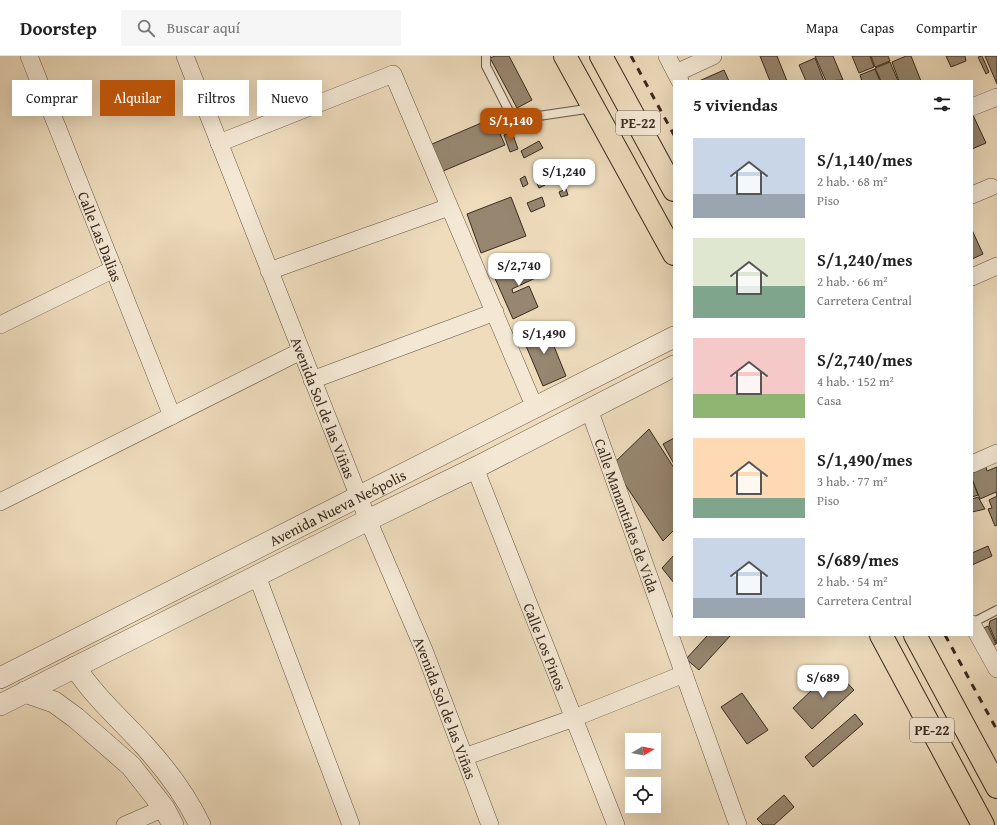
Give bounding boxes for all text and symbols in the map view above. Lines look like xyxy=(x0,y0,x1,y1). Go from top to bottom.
search box xyxy=(121,10,401,46)
text: Doorstep xyxy=(20,14,97,42)
icon: search xyxy=(135,17,157,39)
text: Buscar aquí xyxy=(167,17,240,38)
text: Mapa xyxy=(806,18,838,38)
text: Capas xyxy=(860,18,894,38)
text: Compartir xyxy=(916,18,977,38)
chip: Comprar xyxy=(12,80,92,116)
chip: Alquilar xyxy=(100,80,175,116)
chip: Filtros xyxy=(183,80,249,116)
chip: Nuevo xyxy=(257,80,322,116)
text: 5 viviendas xyxy=(693,92,778,117)
icon: filters xyxy=(931,93,953,115)
pin: S/1,140 xyxy=(474,108,548,142)
text: S/1,140 xyxy=(489,111,533,130)
road number: PE-22 xyxy=(616,111,660,135)
text: S/1,140/mes xyxy=(817,147,912,172)
icon: home xyxy=(725,154,773,202)
pin: S/1,240 xyxy=(527,159,601,193)
text: S/1,240 xyxy=(542,162,586,181)
text: 2 hab. · 68 m² xyxy=(817,172,888,191)
street label: Calle Las Dalias xyxy=(73,188,128,285)
text: Piso xyxy=(817,191,839,210)
text: S/1,240/mes xyxy=(817,247,912,272)
pin: S/2,740 xyxy=(482,253,556,287)
icon: home xyxy=(725,254,773,302)
text: S/2,740 xyxy=(497,256,541,275)
text: 2 hab. · 66 m² xyxy=(817,272,888,291)
text: Carretera Central xyxy=(817,291,912,310)
pin: S/1,490 xyxy=(507,321,581,355)
text: S/1,490 xyxy=(522,324,566,343)
street label: Avenida Sol de las Viñas xyxy=(286,334,361,482)
text: S/2,740/mes xyxy=(817,347,912,372)
icon: home xyxy=(725,354,773,402)
text: 4 hab. · 152 m² xyxy=(817,372,894,391)
text: Casa xyxy=(817,391,842,410)
street label: Calle Manantiales de Vida xyxy=(590,436,664,595)
text: S/1,490/mes xyxy=(817,447,912,472)
icon: home xyxy=(725,454,773,502)
street label: Avenida Nueva Neópolis xyxy=(265,464,409,551)
text: 3 hab. · 77 m² xyxy=(817,472,888,491)
text: Piso xyxy=(817,491,839,510)
text: S/689/mes xyxy=(817,547,899,572)
icon: home xyxy=(725,554,773,602)
text: 2 hab. · 54 m² xyxy=(817,572,888,591)
text: Carretera Central xyxy=(817,591,912,610)
street label: Calle Los Pinos xyxy=(519,600,572,694)
street label: Avenida Sol de las Viñas xyxy=(409,633,482,782)
pin: S/689 xyxy=(795,665,851,699)
text: S/689 xyxy=(806,668,840,687)
road number: PE-22 xyxy=(910,718,954,742)
north arrow xyxy=(625,733,661,769)
map controls xyxy=(625,733,661,813)
button: locate xyxy=(625,777,661,813)

